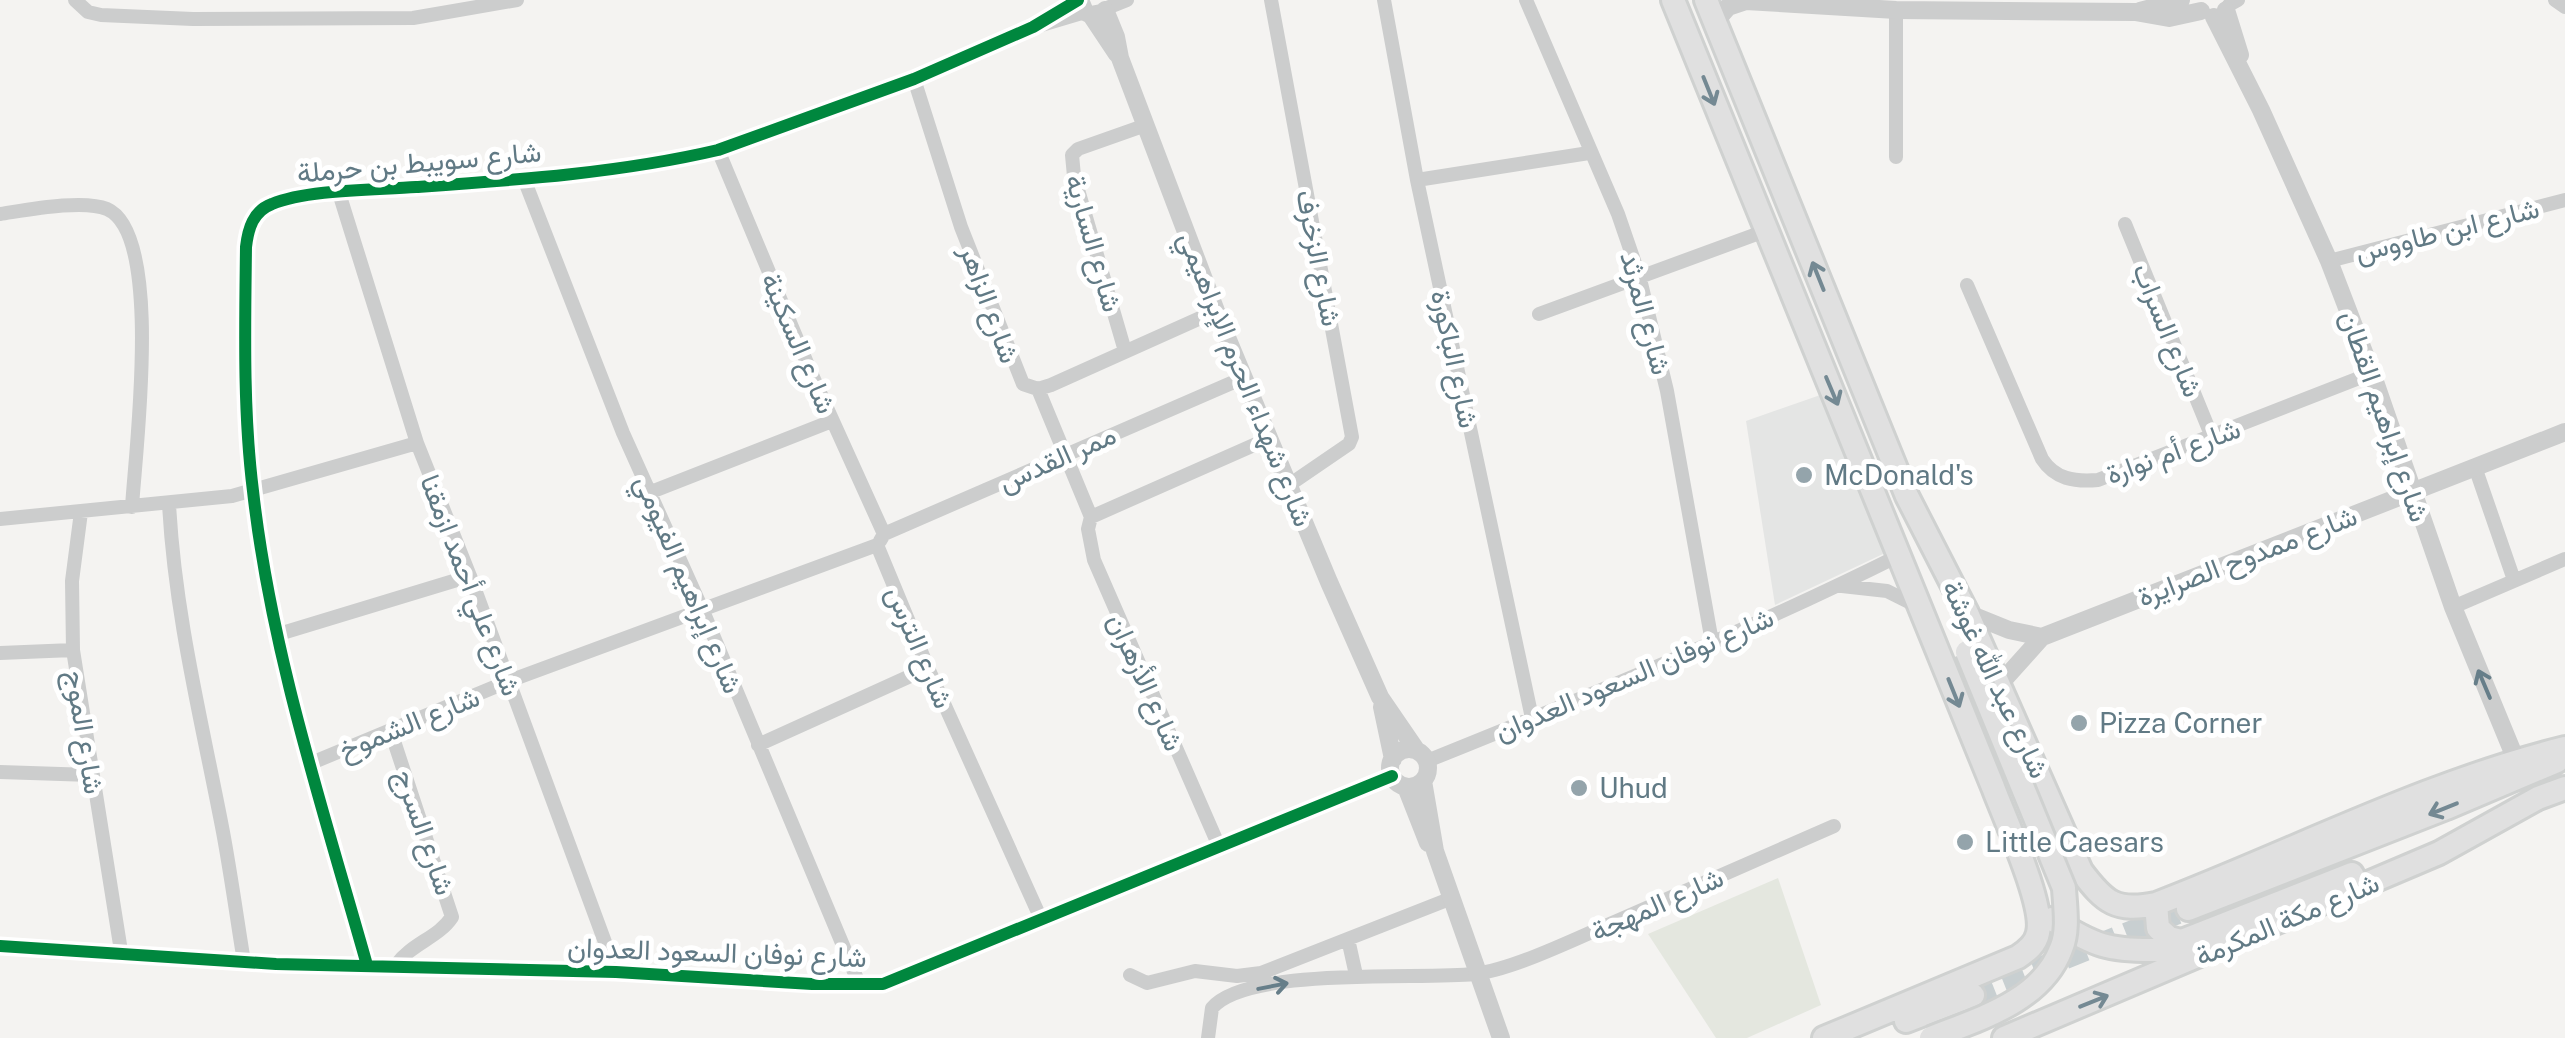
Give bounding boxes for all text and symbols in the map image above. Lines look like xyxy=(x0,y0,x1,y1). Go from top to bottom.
one-way arrow xyxy=(1702,75,1720,105)
street label: شارع سويبط بن حرملة xyxy=(295,134,543,192)
street label: شارع السارية xyxy=(1056,170,1130,316)
street label: شارع الزخرف xyxy=(1287,187,1349,329)
street label: شارع ابن طاووس xyxy=(2351,191,2543,271)
street label: شارع شهداء الحرم الإبراهيمي xyxy=(1166,227,1321,534)
street label: شارع الزاهر xyxy=(951,239,1027,368)
street label: شارع المرثد xyxy=(1611,248,1679,379)
street label: شارع السراب xyxy=(2124,258,2210,403)
one-way arrow xyxy=(1808,261,1826,292)
street label: شارع السكينة xyxy=(752,267,844,419)
street label: شارع الباكورة xyxy=(1422,287,1486,431)
street label: شارع إبراهيم القطان xyxy=(2331,306,2437,527)
one-way arrow xyxy=(1825,375,1843,406)
street label: شارع أم نوارة xyxy=(2101,411,2245,493)
street label: ممر القدس xyxy=(993,417,1121,500)
place label: McDonald's xyxy=(1824,458,1974,491)
marker: McDonald's xyxy=(1793,464,1815,486)
street label: شارع علي أحمد ازمقنا xyxy=(408,470,529,703)
street label: شارع إبراهيم الفيومي xyxy=(622,470,750,701)
street label: شارع ممدوح الصرايرة xyxy=(2132,498,2362,615)
street label: شارع عبد الله غوشة xyxy=(1933,574,2057,784)
street label: شارع الترس xyxy=(877,581,961,714)
street label: شارع نوفان السعود العدوان xyxy=(1489,600,1779,750)
street label: شارع الأزهران xyxy=(1099,608,1191,757)
street label: شارع الموج xyxy=(56,668,112,797)
one-way arrow xyxy=(2474,669,2492,699)
one-way arrow xyxy=(1946,677,1964,708)
street label: شارع الشموخ xyxy=(334,679,485,768)
place label: Pizza Corner xyxy=(2099,706,2262,739)
marker: Pizza Corner xyxy=(2068,712,2090,734)
street label: شارع السرج xyxy=(386,765,462,900)
place label: Uhud xyxy=(1599,771,1668,804)
marker: Uhud xyxy=(1568,777,1590,799)
one-way arrow xyxy=(2428,802,2459,820)
place label: Little Caesars xyxy=(1985,825,2164,858)
marker: Little Caesars xyxy=(1954,831,1976,853)
street label: شارع المهجة xyxy=(1586,860,1729,950)
street label: شارع مكة المكرمة xyxy=(2190,865,2385,975)
street label: شارع نوفان السعود العدوان xyxy=(567,930,867,976)
one-way arrow xyxy=(1256,976,1289,995)
one-way arrow xyxy=(2078,991,2109,1009)

